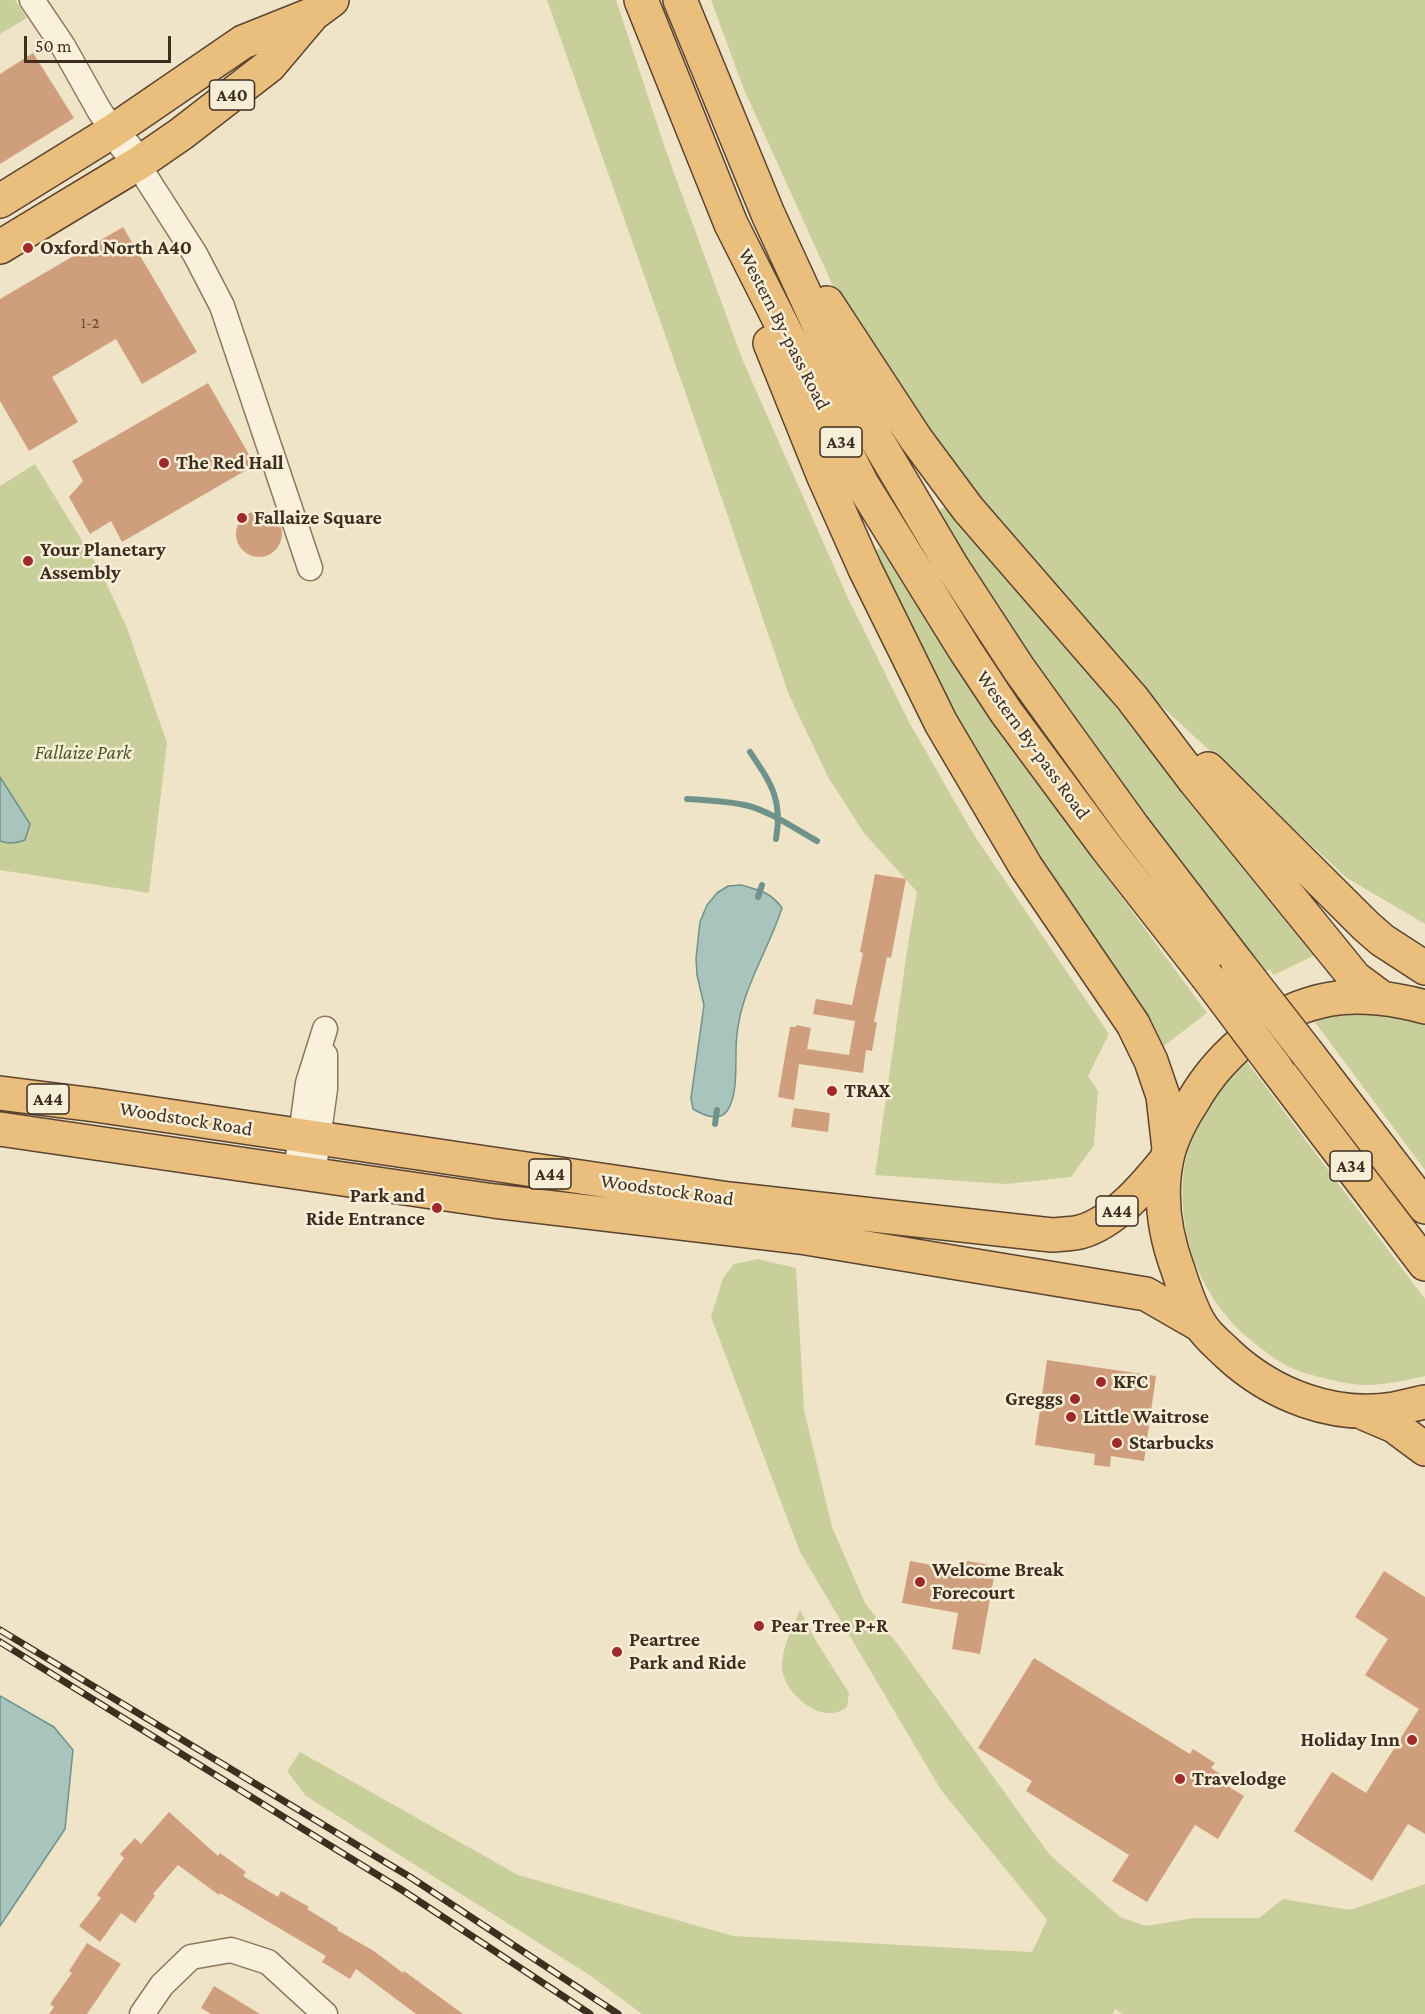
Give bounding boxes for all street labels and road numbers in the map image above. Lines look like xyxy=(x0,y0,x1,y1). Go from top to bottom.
road number: A40 xyxy=(210,80,254,110)
street label: Western By-pass Road xyxy=(733,244,835,414)
road number: A34 xyxy=(820,427,862,457)
street label: Western By-pass Road xyxy=(971,666,1095,824)
road number: A44 xyxy=(27,1084,69,1114)
street label: Woodstock Road xyxy=(118,1097,254,1141)
road number: A34 xyxy=(1330,1151,1372,1181)
road number: A44 xyxy=(529,1159,571,1189)
street label: Woodstock Road xyxy=(599,1169,735,1211)
road number: A44 xyxy=(1096,1196,1138,1226)

